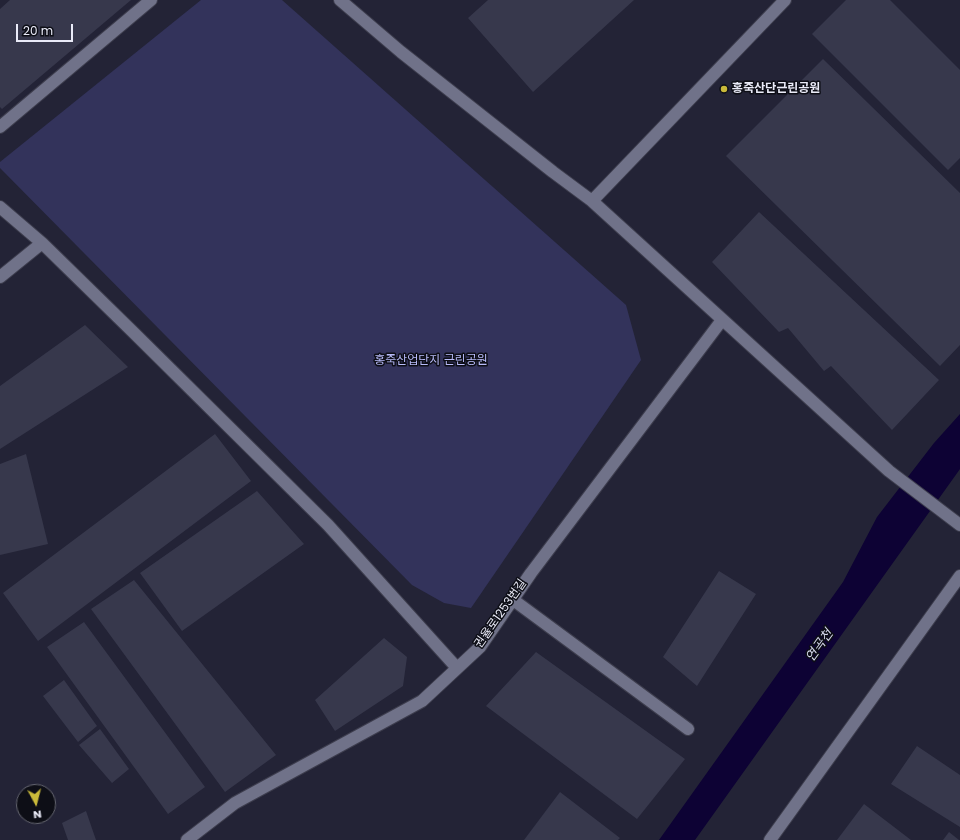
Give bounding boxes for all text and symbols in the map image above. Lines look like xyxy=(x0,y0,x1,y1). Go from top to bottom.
scale bar xyxy=(18,16,75,42)
text: 20 m xyxy=(23,22,53,39)
place label: 홍죽산단근린공원 xyxy=(732,82,820,96)
marker: 홍죽산단근린공원 xyxy=(719,84,729,94)
park label: 홍죽산업단지 근린공원 xyxy=(374,354,488,368)
street label: 권율로1253번길 xyxy=(472,577,530,651)
water label: 연곡천 xyxy=(803,627,837,665)
north arrow xyxy=(16,784,56,824)
text: N xyxy=(32,806,42,823)

